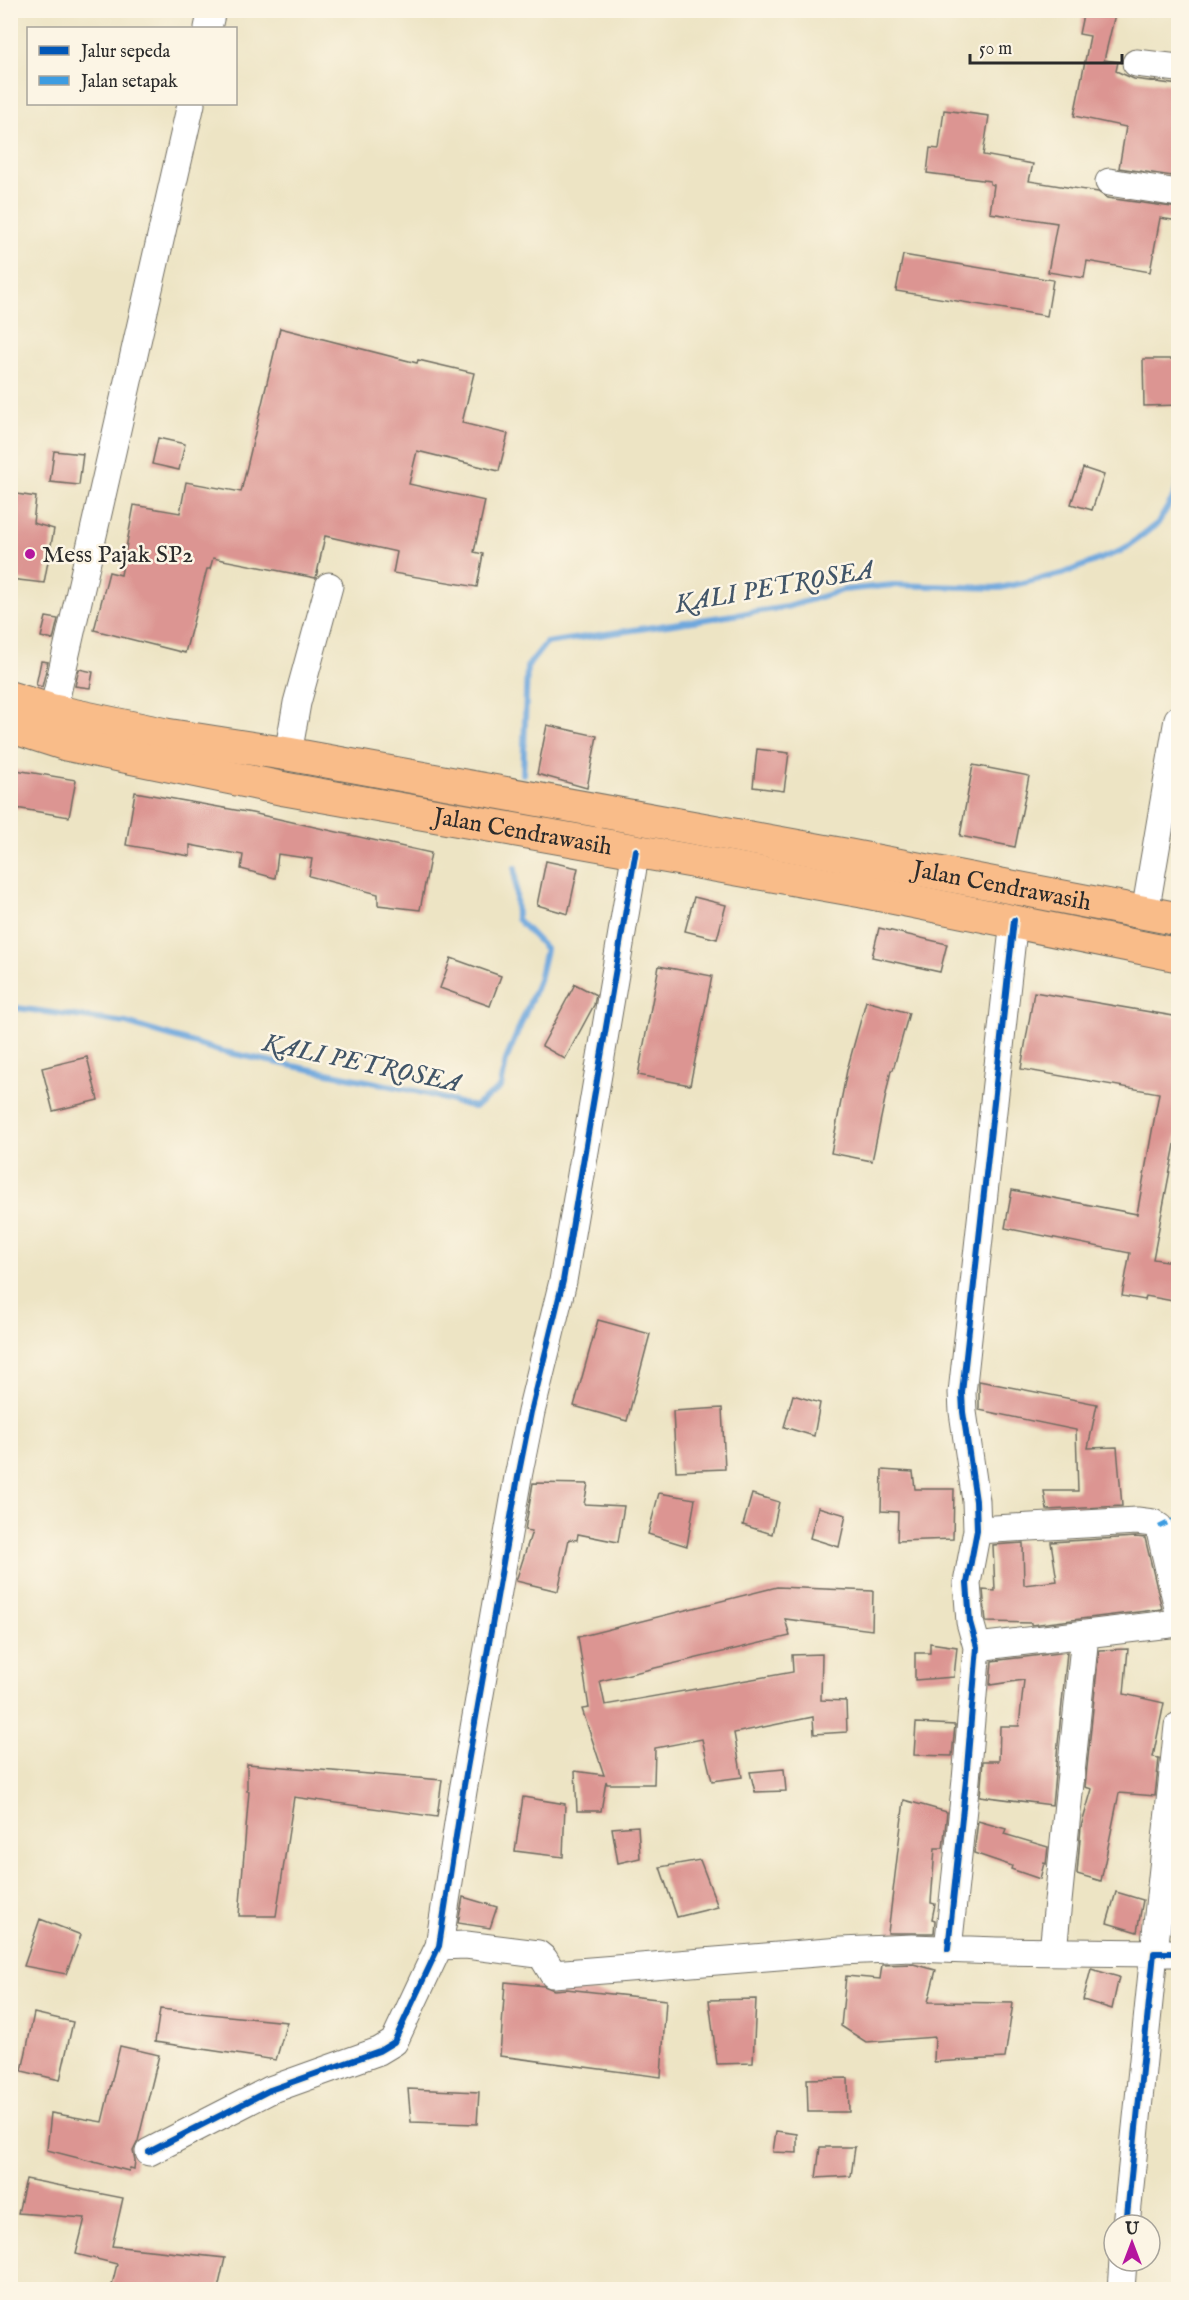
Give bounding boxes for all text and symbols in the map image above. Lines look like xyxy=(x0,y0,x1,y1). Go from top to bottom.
legend xyxy=(27,27,237,105)
scale bar xyxy=(970,27,1122,65)
text: 50 m xyxy=(979,38,1012,61)
text: Jalur sepeda xyxy=(79,41,171,64)
text: Jalan setapak xyxy=(79,71,178,94)
place label: Mess Pajak SP2 xyxy=(42,540,193,571)
marker: Mess Pajak SP2 xyxy=(23,547,37,561)
water label: KALI PETROSEA xyxy=(671,553,878,621)
street label: Jalan Cendrawasih xyxy=(428,801,615,864)
street label: Jalan Cendrawasih xyxy=(907,854,1094,919)
water label: KALI PETROSEA xyxy=(259,1026,465,1101)
north arrow xyxy=(1102,2213,1162,2273)
text: U xyxy=(1124,2220,1139,2240)

